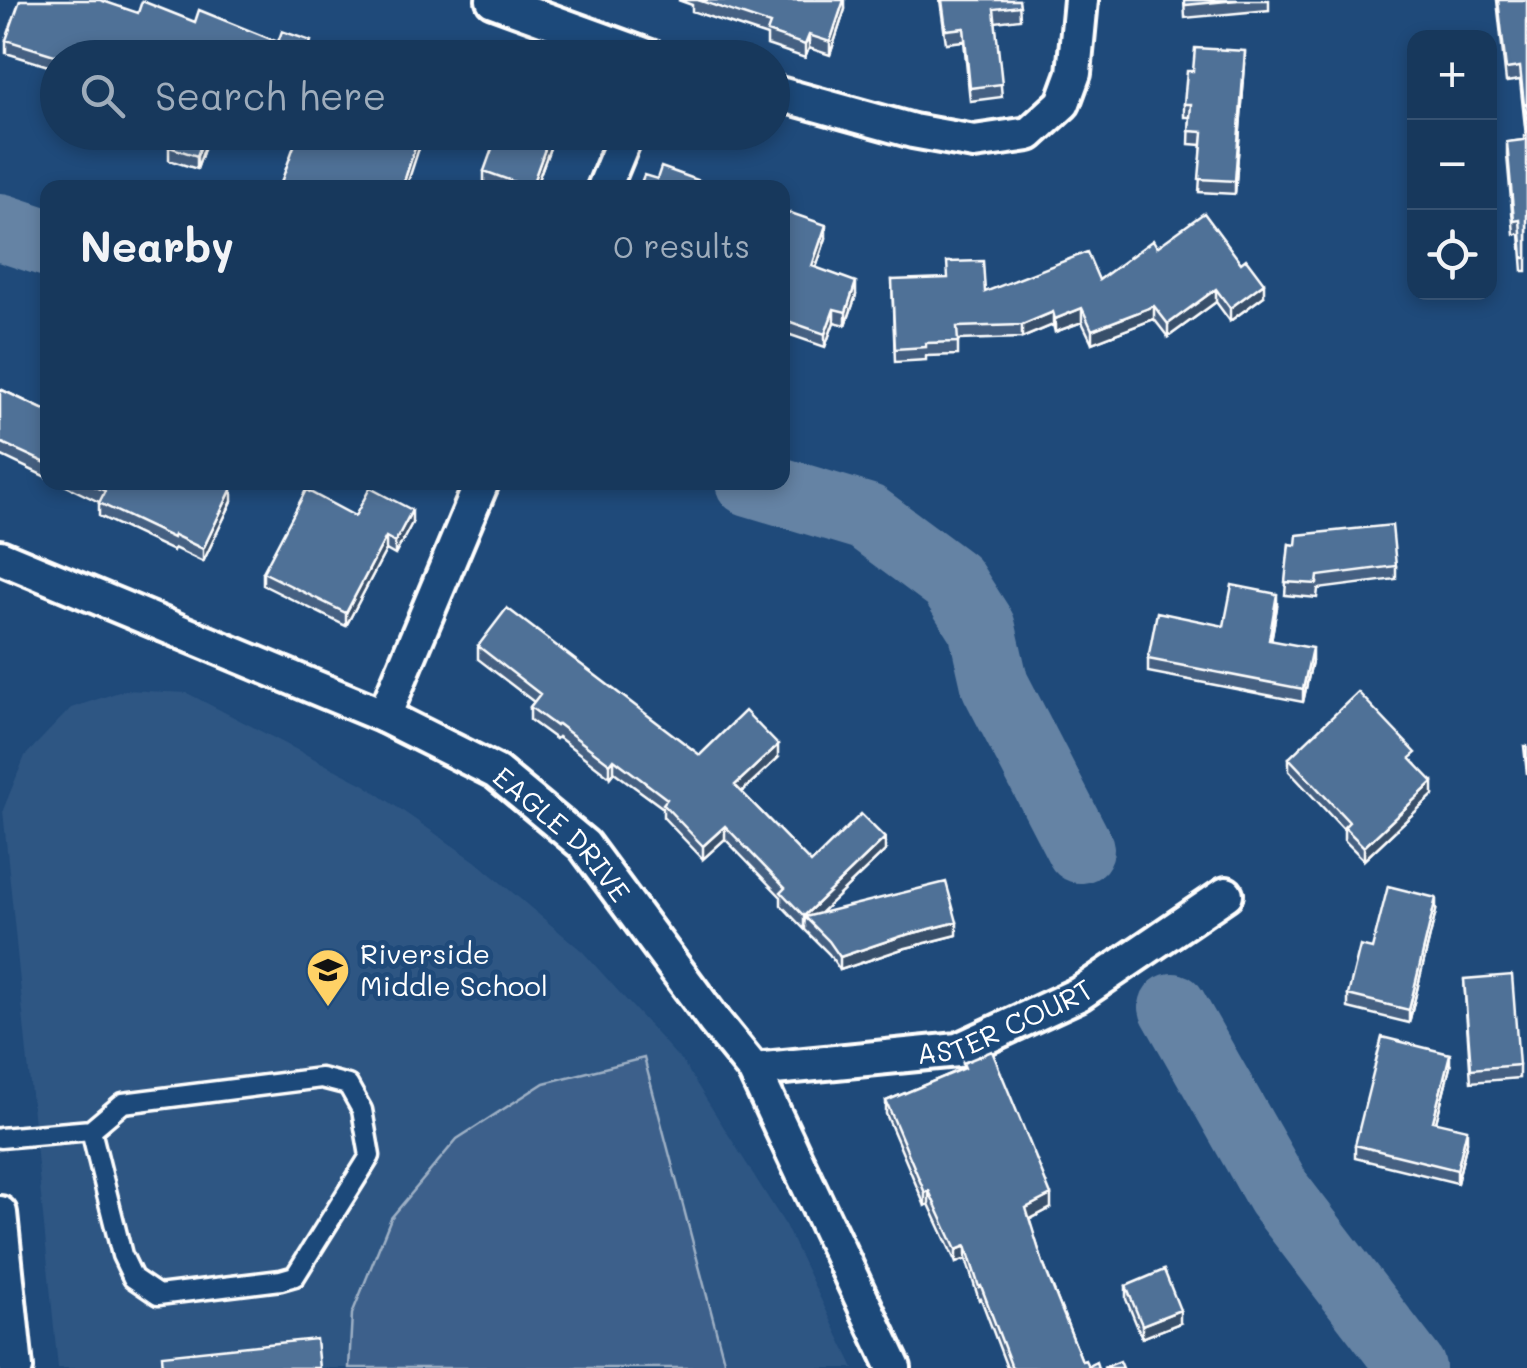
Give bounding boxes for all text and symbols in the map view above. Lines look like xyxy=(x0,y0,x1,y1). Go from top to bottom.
map controls xyxy=(1407,30,1497,300)
button: + xyxy=(1407,30,1497,120)
search box xyxy=(40,40,790,150)
icon: search xyxy=(75,68,130,123)
text: Search here xyxy=(155,70,386,120)
button: − xyxy=(1407,120,1497,210)
button: locate xyxy=(1407,210,1497,300)
text: Nearby xyxy=(80,218,234,273)
text: 0 results xyxy=(613,224,750,266)
street label: EAGLE DRIVE xyxy=(486,758,639,909)
place label: Riverside Middle School xyxy=(360,935,548,1003)
school or university icon: Riverside Middle School xyxy=(305,947,351,1008)
street label: ASTER COURT xyxy=(915,971,1100,1071)

